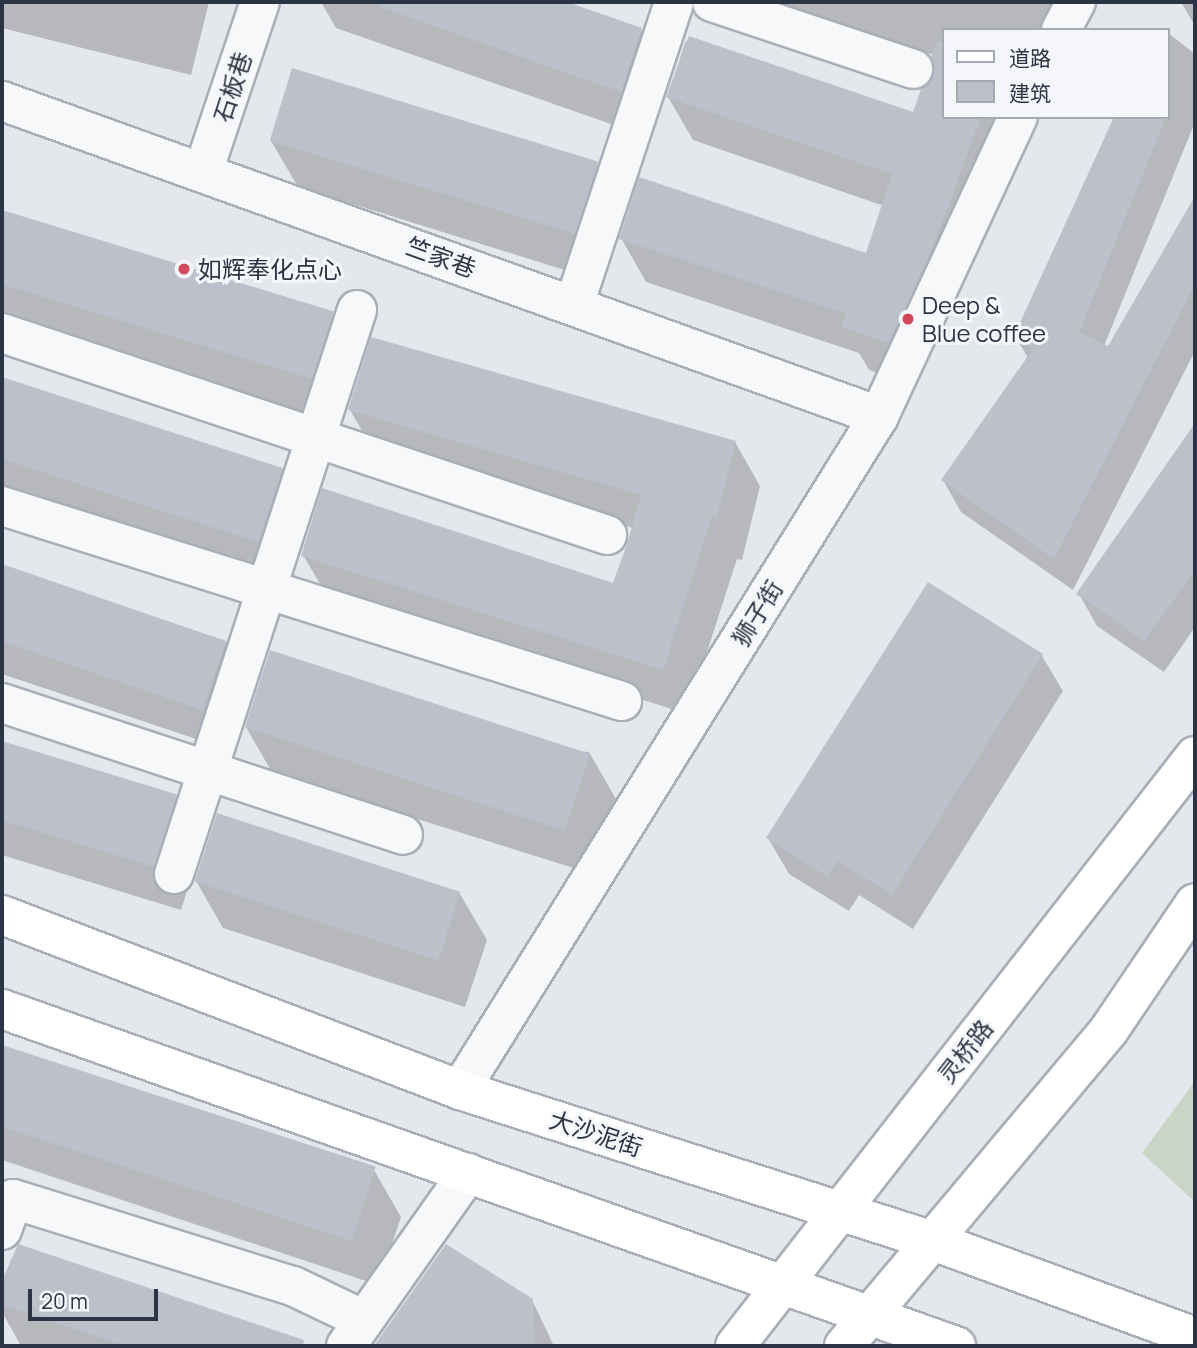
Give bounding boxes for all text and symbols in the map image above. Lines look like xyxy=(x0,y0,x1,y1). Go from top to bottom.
legend xyxy=(942,28,1169,119)
text: 道路 xyxy=(1009,44,1051,72)
street label: 石板巷 xyxy=(207,48,257,126)
text: 建筑 xyxy=(1009,79,1051,107)
street label: 竺家巷 xyxy=(402,231,480,283)
place label: 如辉奉化点心 xyxy=(198,255,342,283)
marker: 如辉奉化点心 xyxy=(176,261,192,277)
place label: Deep & Blue coffee xyxy=(922,291,1046,347)
marker: Deep & Blue coffee xyxy=(900,311,916,327)
street label: 狮子街 xyxy=(726,575,788,651)
street label: 灵桥路 xyxy=(931,1014,999,1088)
street label: 大沙泥街 xyxy=(546,1104,646,1162)
scale bar xyxy=(32,1274,161,1318)
text: 20 m xyxy=(41,1287,88,1315)

